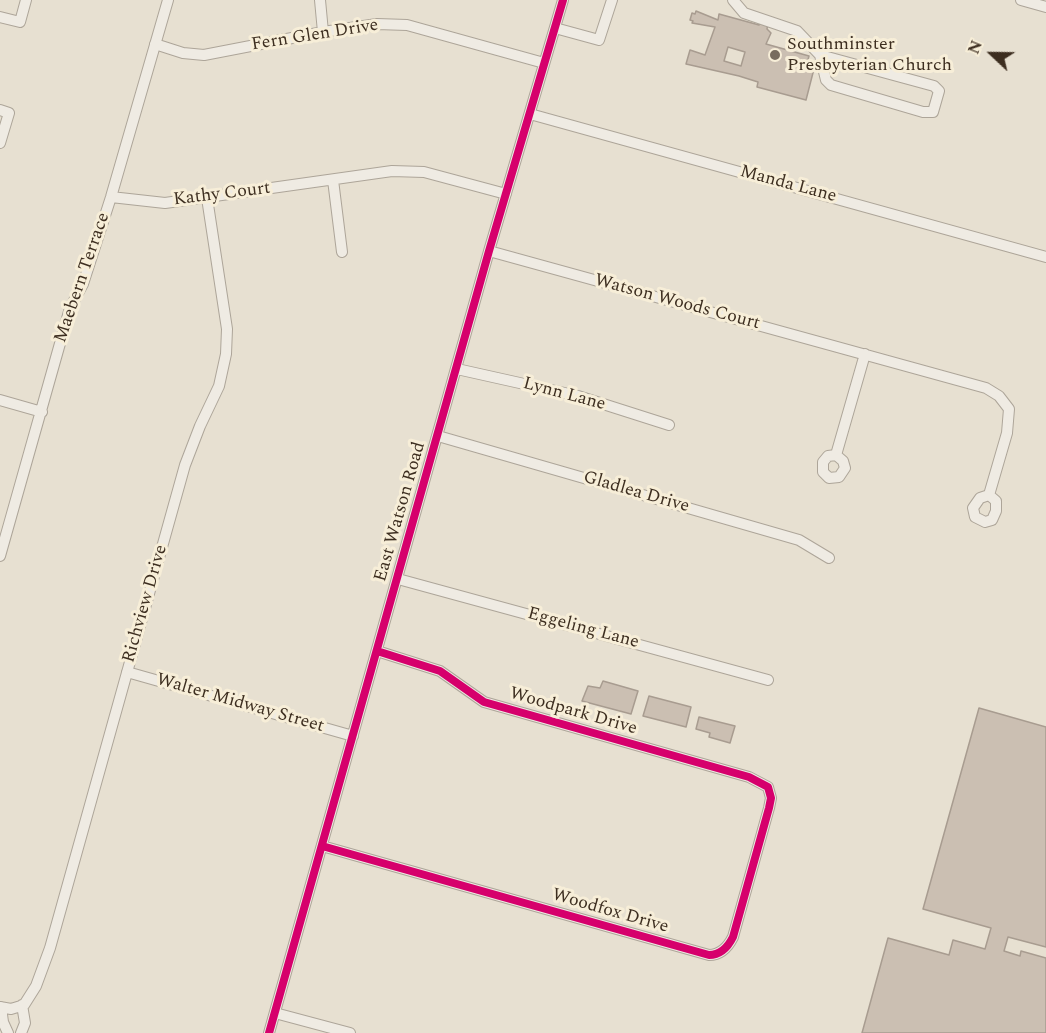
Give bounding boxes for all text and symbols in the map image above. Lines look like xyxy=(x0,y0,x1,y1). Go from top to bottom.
street label: Fern Glen Drive xyxy=(250,15,380,57)
north arrow xyxy=(962,24,1022,84)
place label: Southminster Presbyterian Church xyxy=(787,34,952,76)
text: N xyxy=(962,37,989,58)
marker: Southminster Presbyterian Church xyxy=(768,48,782,62)
street label: Manda Lane xyxy=(737,162,839,208)
street label: Kathy Court xyxy=(172,178,272,212)
street label: Maebern Terrace xyxy=(51,210,115,346)
street label: Watson Woods Court xyxy=(592,270,762,336)
street label: Lynn Lane xyxy=(520,374,608,416)
street label: East Watson Road xyxy=(371,440,431,584)
street label: Gladlea Drive xyxy=(580,468,692,518)
street label: Richview Drive xyxy=(119,543,173,665)
street label: Eggeling Lane xyxy=(525,604,641,654)
street label: Walter Midway Street xyxy=(154,670,326,738)
street label: Woodpark Drive xyxy=(507,683,639,741)
street label: Woodfox Drive xyxy=(549,885,671,939)

